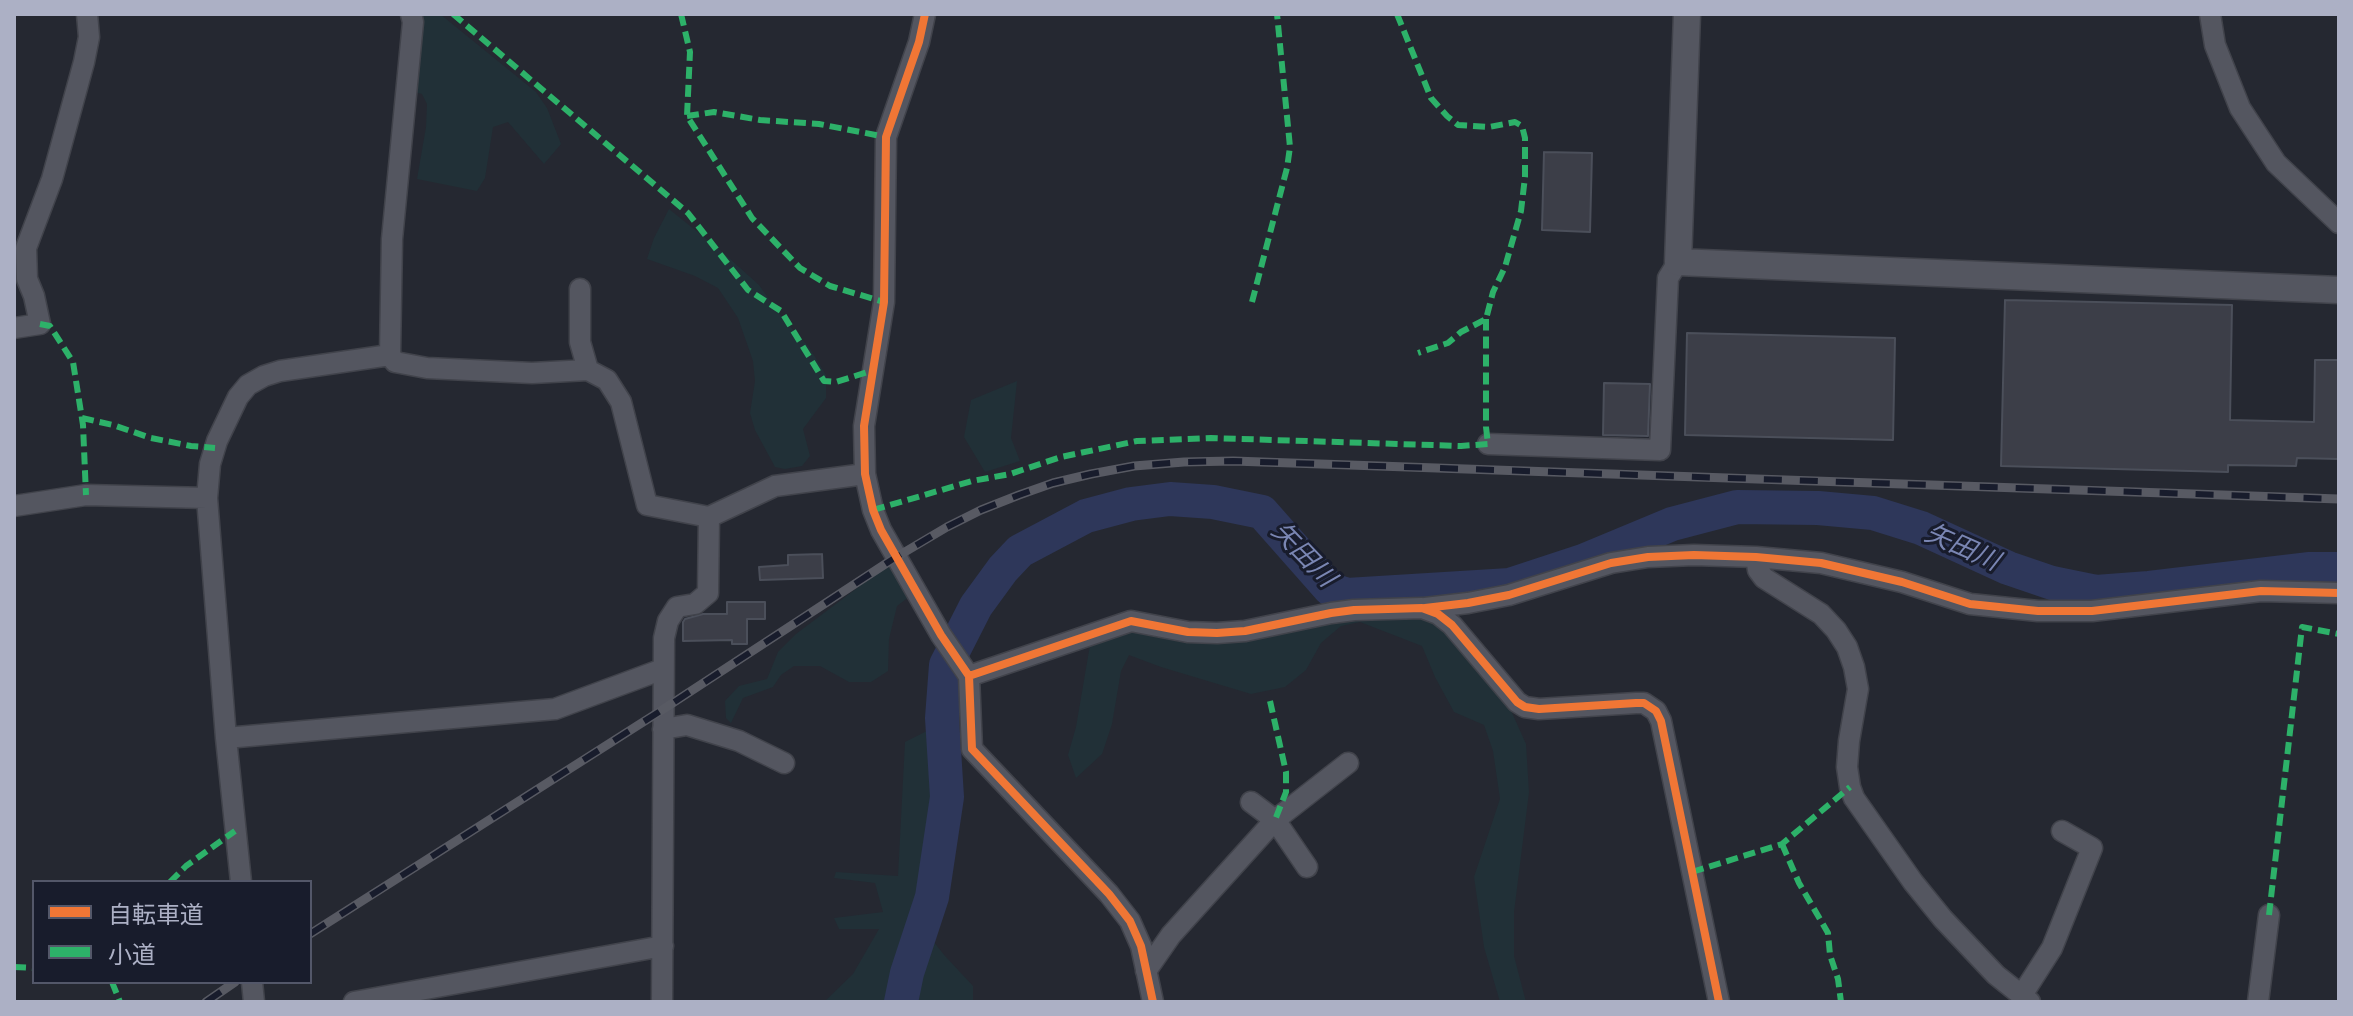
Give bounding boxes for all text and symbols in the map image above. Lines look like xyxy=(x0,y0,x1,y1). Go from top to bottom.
water label: 矢田川 xyxy=(1265,516,1341,594)
water label: 矢田川 xyxy=(1920,518,2004,578)
legend xyxy=(32,880,312,984)
text: 自転車道 xyxy=(108,901,204,929)
text: 小道 xyxy=(108,941,156,969)

